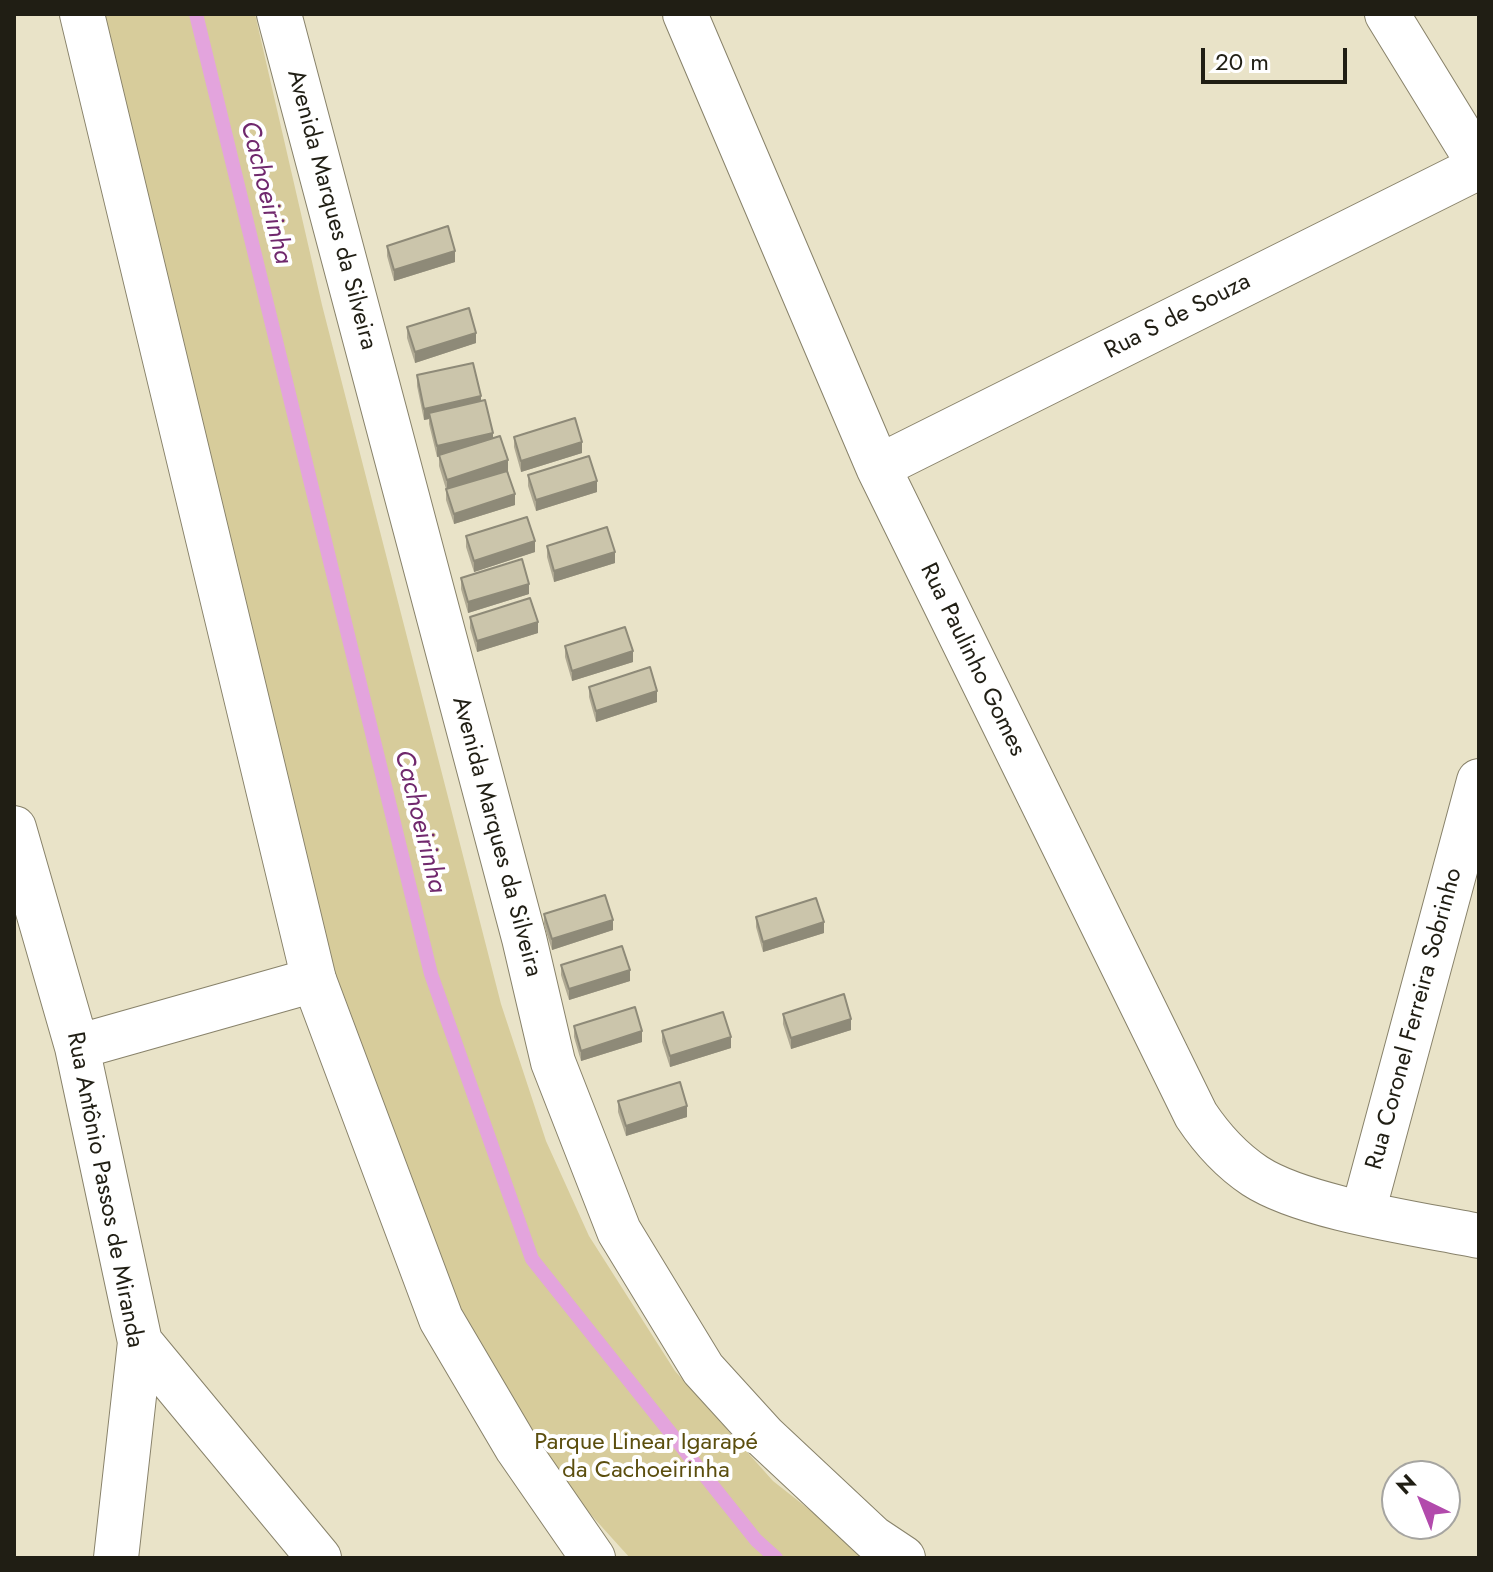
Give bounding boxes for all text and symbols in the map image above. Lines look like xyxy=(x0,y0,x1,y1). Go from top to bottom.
scale bar xyxy=(1205,32,1351,82)
text: 20 m xyxy=(1215,44,1269,79)
street label: Avenida Marques da Silveira xyxy=(280,67,382,353)
water label: Cachoeirinha xyxy=(232,118,298,268)
street label: Rua S de Souza xyxy=(1100,268,1256,366)
street label: Rua Paulinho Gomes xyxy=(913,559,1031,761)
street label: Avenida Marques da Silveira xyxy=(445,694,547,980)
water label: Cachoeirinha xyxy=(386,747,452,897)
street label: Rua Coronel Ferreira Sobrinho xyxy=(1361,865,1469,1173)
street label: Rua Antônio Passos de Miranda xyxy=(59,1030,149,1350)
park label: Parque Linear Igarapé da Cachoeirinha xyxy=(534,1429,758,1485)
north arrow xyxy=(1381,1460,1461,1540)
text: N xyxy=(1389,1466,1423,1502)

